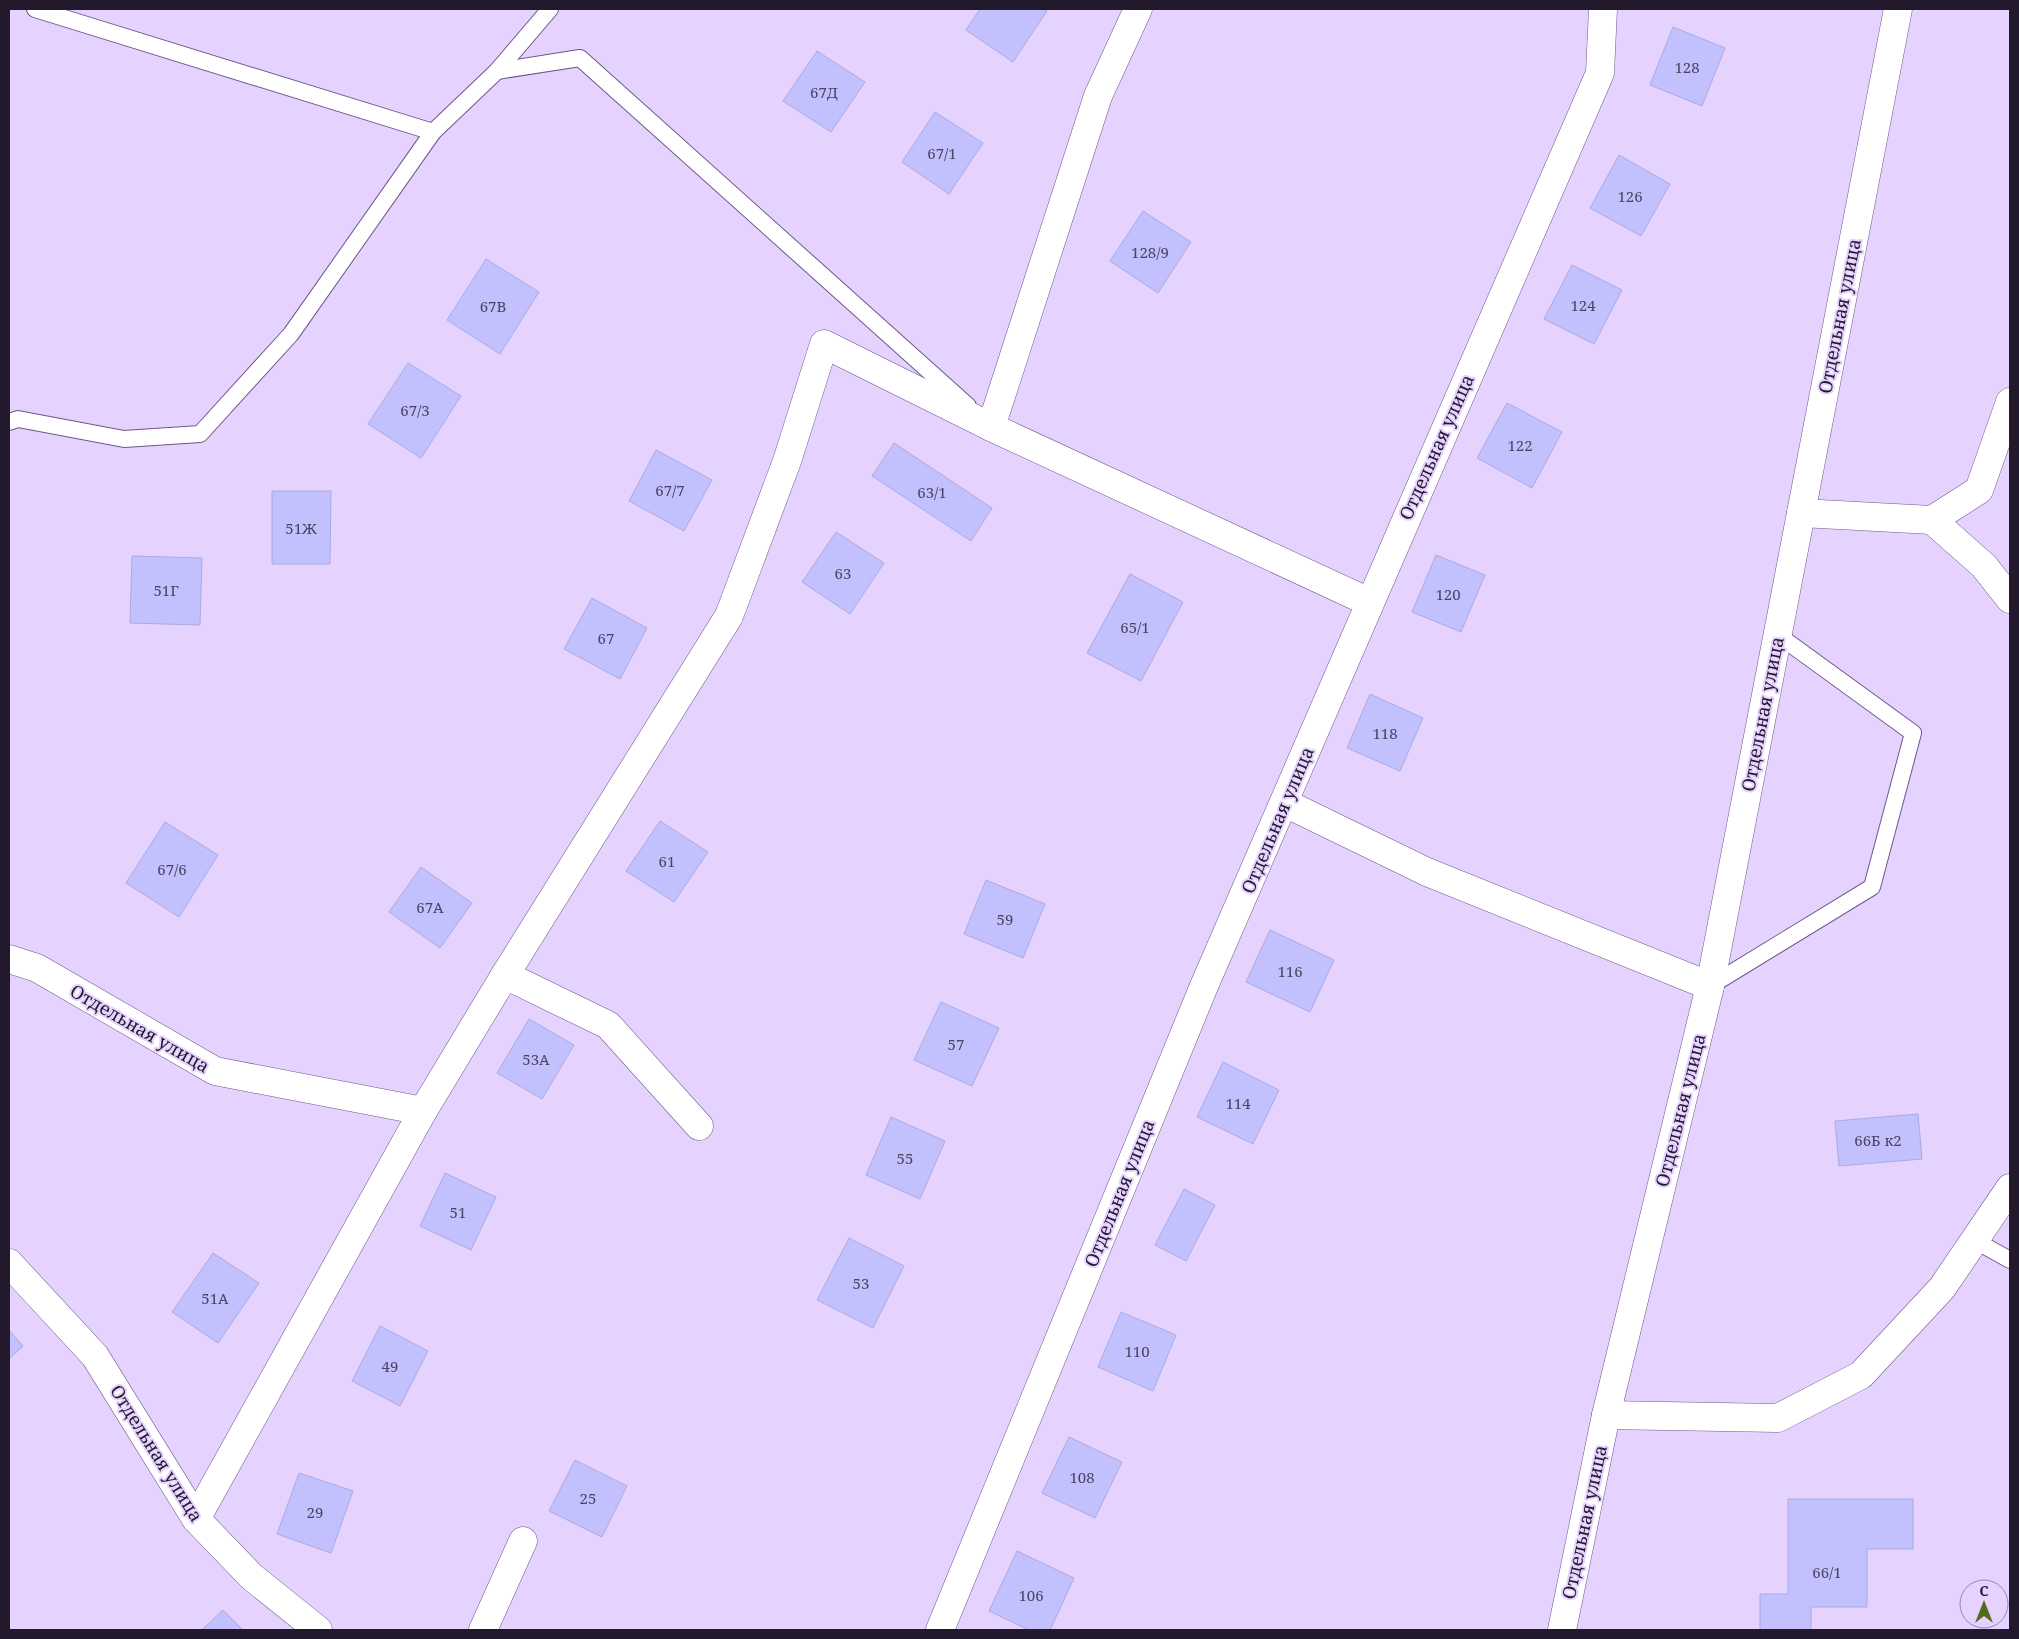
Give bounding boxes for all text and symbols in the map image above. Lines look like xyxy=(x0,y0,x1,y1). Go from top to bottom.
house number: 128 xyxy=(1674,57,1700,77)
house number: 67Д xyxy=(810,82,838,102)
house number: 67/1 xyxy=(927,143,957,163)
house number: 126 xyxy=(1617,186,1643,206)
street label: Отдельная улица xyxy=(1812,237,1866,395)
house number: 128/9 xyxy=(1131,242,1169,262)
house number: 124 xyxy=(1570,295,1596,315)
house number: 67В xyxy=(480,296,506,316)
street label: Отдельная улица xyxy=(1393,370,1479,524)
house number: 67/3 xyxy=(400,400,430,420)
house number: 122 xyxy=(1507,435,1533,455)
house number: 67/7 xyxy=(655,480,685,500)
house number: 63/1 xyxy=(917,482,947,502)
house number: 51Ж xyxy=(285,518,317,538)
house number: 63 xyxy=(835,563,851,583)
house number: 51Г xyxy=(153,580,179,600)
house number: 120 xyxy=(1435,584,1461,604)
house number: 65/1 xyxy=(1120,617,1150,637)
house number: 67 xyxy=(598,628,614,648)
street label: Отдельная улица xyxy=(1735,635,1789,793)
house number: 118 xyxy=(1372,723,1398,743)
street label: Отдельная улица xyxy=(1235,743,1319,897)
house number: 61 xyxy=(659,851,675,871)
house number: 67/6 xyxy=(157,859,187,879)
house number: 67А xyxy=(416,897,444,917)
house number: 59 xyxy=(997,909,1013,929)
house number: 116 xyxy=(1277,961,1303,981)
street label: Отдельная улица xyxy=(66,978,214,1078)
street label: Отдельная улица xyxy=(1649,1031,1711,1189)
house number: 57 xyxy=(948,1034,964,1054)
house number: 53А xyxy=(522,1049,550,1069)
house number: 114 xyxy=(1225,1093,1251,1113)
street label: Отдельная улица xyxy=(1078,1116,1160,1270)
house number: 66Б к2 xyxy=(1854,1130,1902,1150)
house number: 55 xyxy=(897,1148,913,1168)
house number: 51 xyxy=(450,1202,466,1222)
house number: 53 xyxy=(853,1273,869,1293)
house number: 51А xyxy=(201,1288,229,1308)
house number: 110 xyxy=(1124,1341,1150,1361)
house number: 49 xyxy=(382,1356,398,1376)
street label: Отдельная улица xyxy=(105,1380,209,1526)
street label: Отдельная улица xyxy=(1556,1443,1612,1601)
house number: 108 xyxy=(1069,1467,1095,1487)
house number: 25 xyxy=(580,1488,596,1508)
house number: 29 xyxy=(307,1502,323,1522)
house number: 66/1 xyxy=(1812,1562,1842,1582)
north arrow xyxy=(1959,1579,2009,1629)
text: С xyxy=(1979,1581,1989,1600)
house number: 106 xyxy=(1018,1585,1044,1605)

